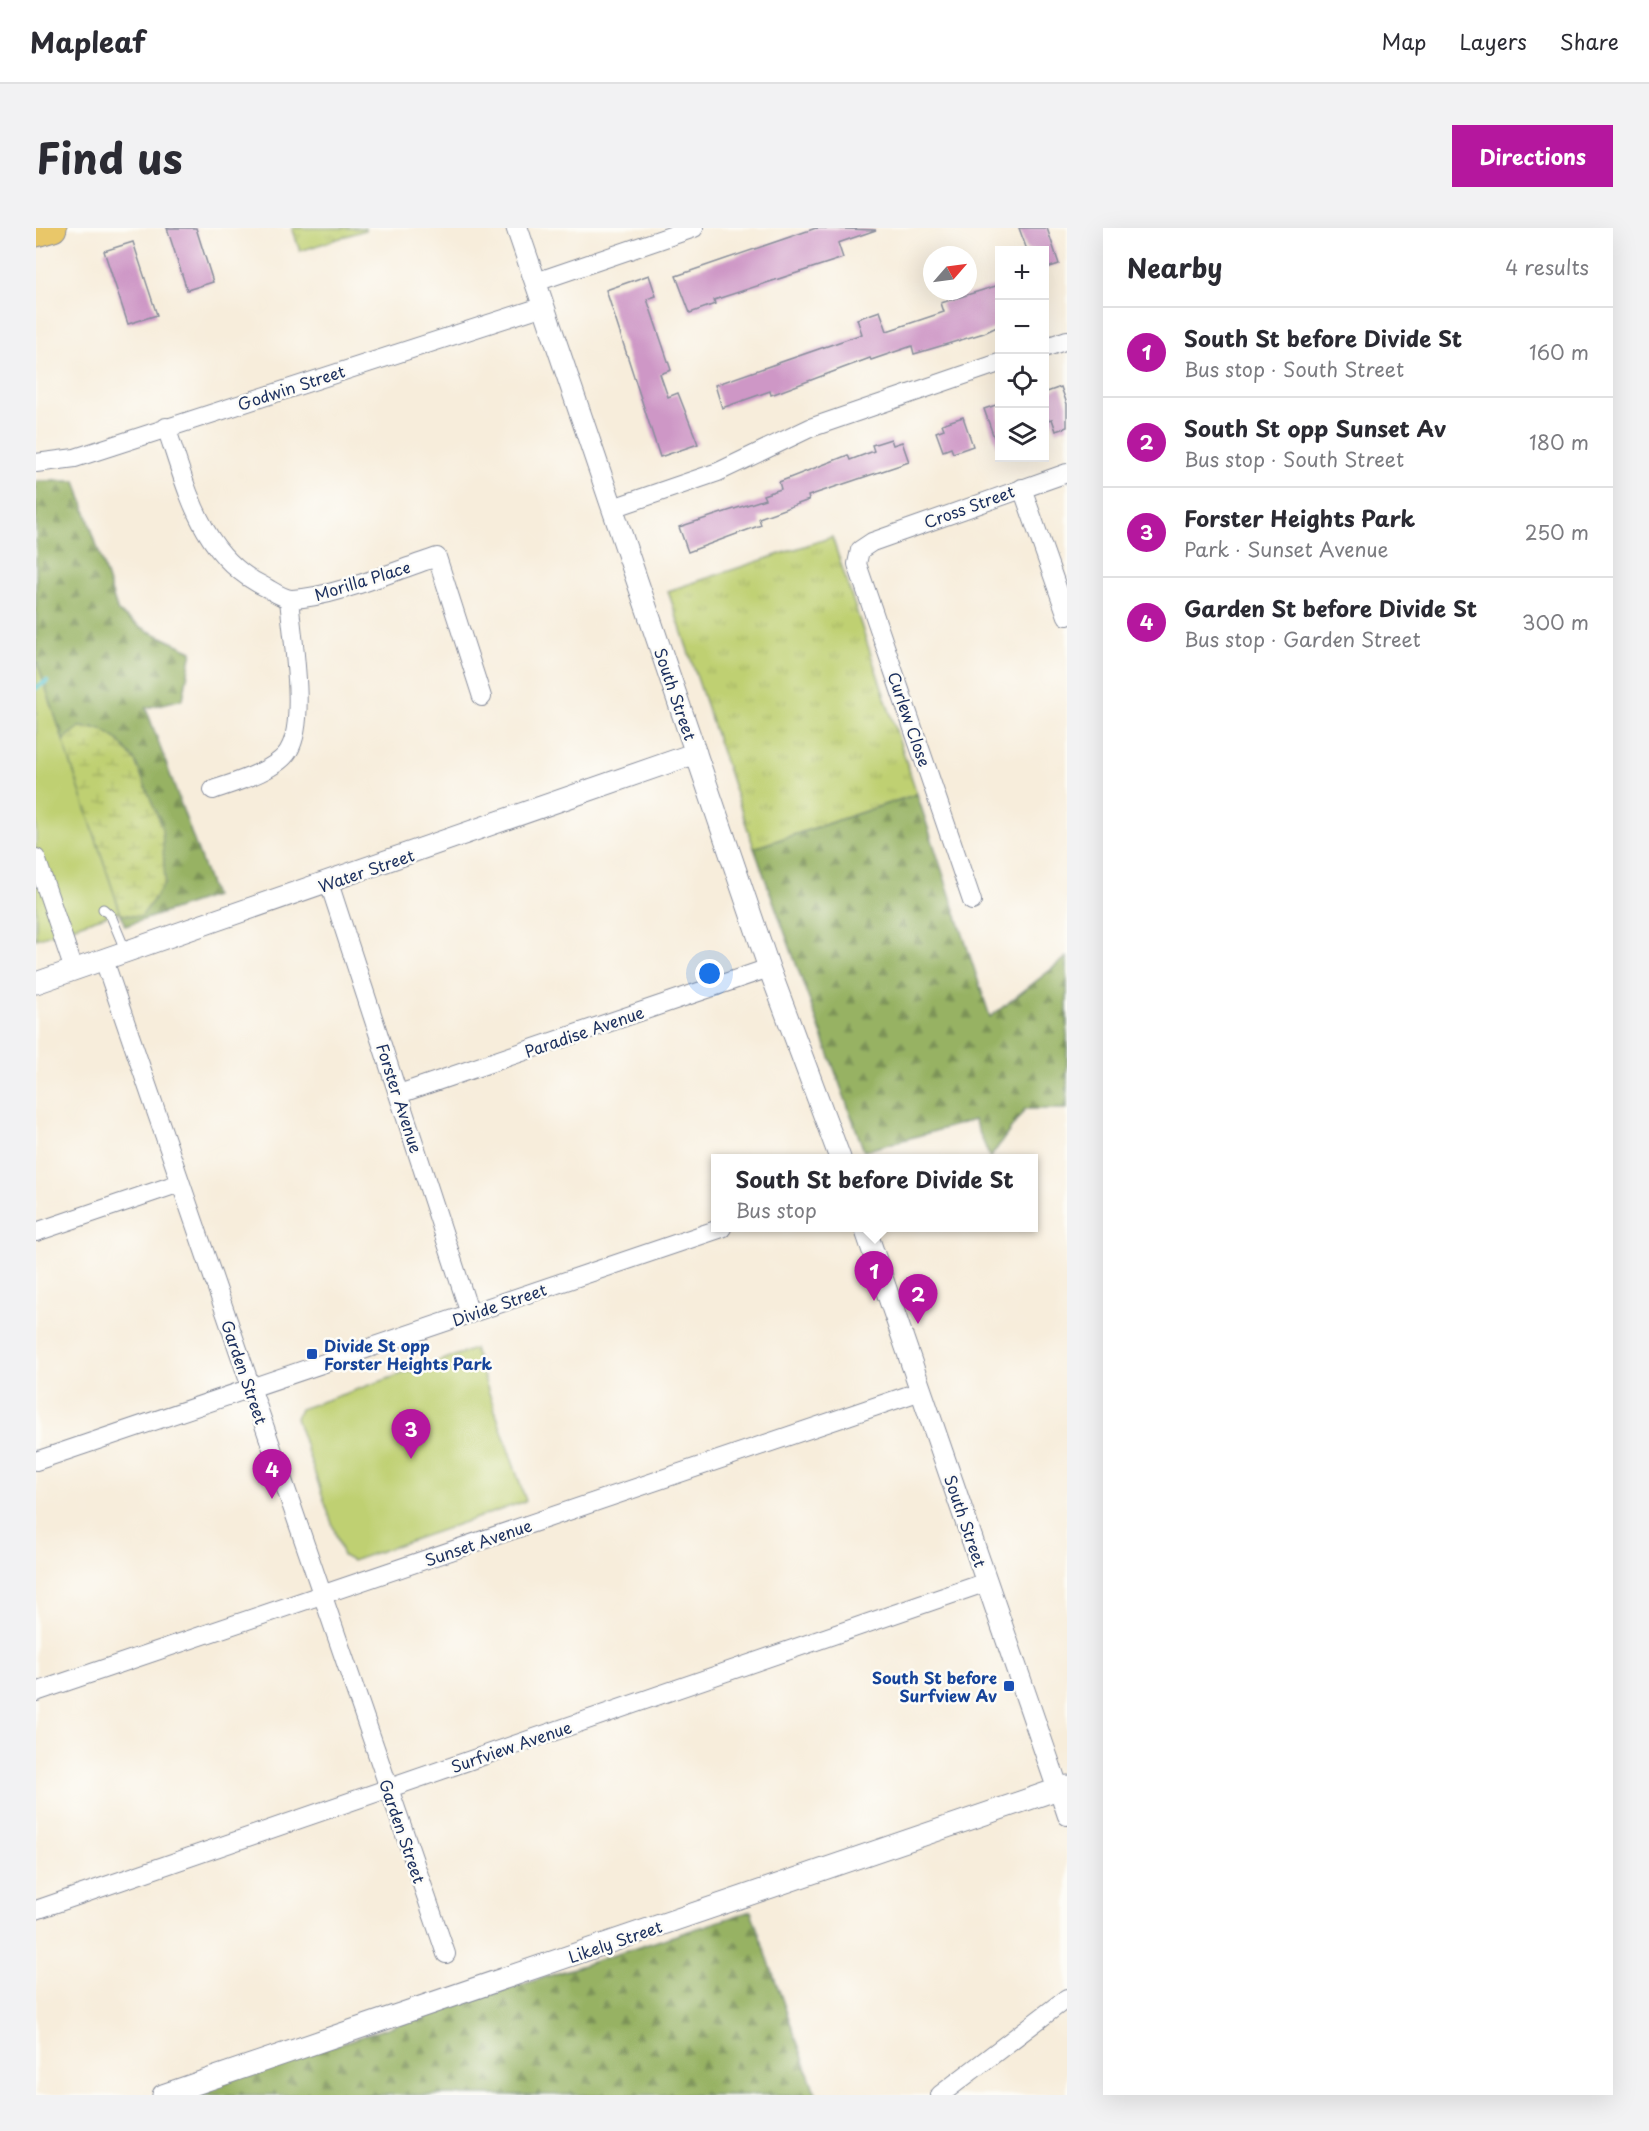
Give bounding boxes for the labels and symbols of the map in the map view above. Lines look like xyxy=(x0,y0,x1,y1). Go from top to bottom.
north arrow xyxy=(923,246,977,300)
street label: Godwin Street xyxy=(234,358,348,416)
street label: Cross Street xyxy=(920,478,1018,533)
street label: Morilla Place xyxy=(311,554,413,606)
street label: South Street xyxy=(649,645,703,744)
street label: Curlew Close xyxy=(883,668,937,770)
street label: Water Street xyxy=(315,842,418,898)
your location xyxy=(695,959,724,988)
street label: Paradise Avenue xyxy=(521,999,647,1063)
street label: Forster Avenue xyxy=(371,1040,429,1156)
pin: 1 xyxy=(854,1252,894,1301)
pin: 2 xyxy=(898,1274,938,1324)
street label: Divide Street xyxy=(448,1276,550,1331)
street label: Garden Street xyxy=(216,1317,274,1428)
place label: Divide St opp Forster Heights Park xyxy=(324,1333,493,1375)
marker: Divide St opp Forster Heights Park xyxy=(305,1347,319,1361)
pin: 3 xyxy=(392,1410,430,1459)
pin: 4 xyxy=(252,1450,292,1499)
street label: South Street xyxy=(939,1472,993,1571)
street label: Sunset Avenue xyxy=(421,1512,535,1572)
place label: South St before Surfview Av xyxy=(872,1665,997,1707)
marker: South St before Surfview Av xyxy=(1002,1679,1016,1693)
street label: Surfview Avenue xyxy=(447,1714,575,1778)
street label: Garden Street xyxy=(374,1776,432,1887)
street label: Likely Street xyxy=(565,1914,666,1968)

